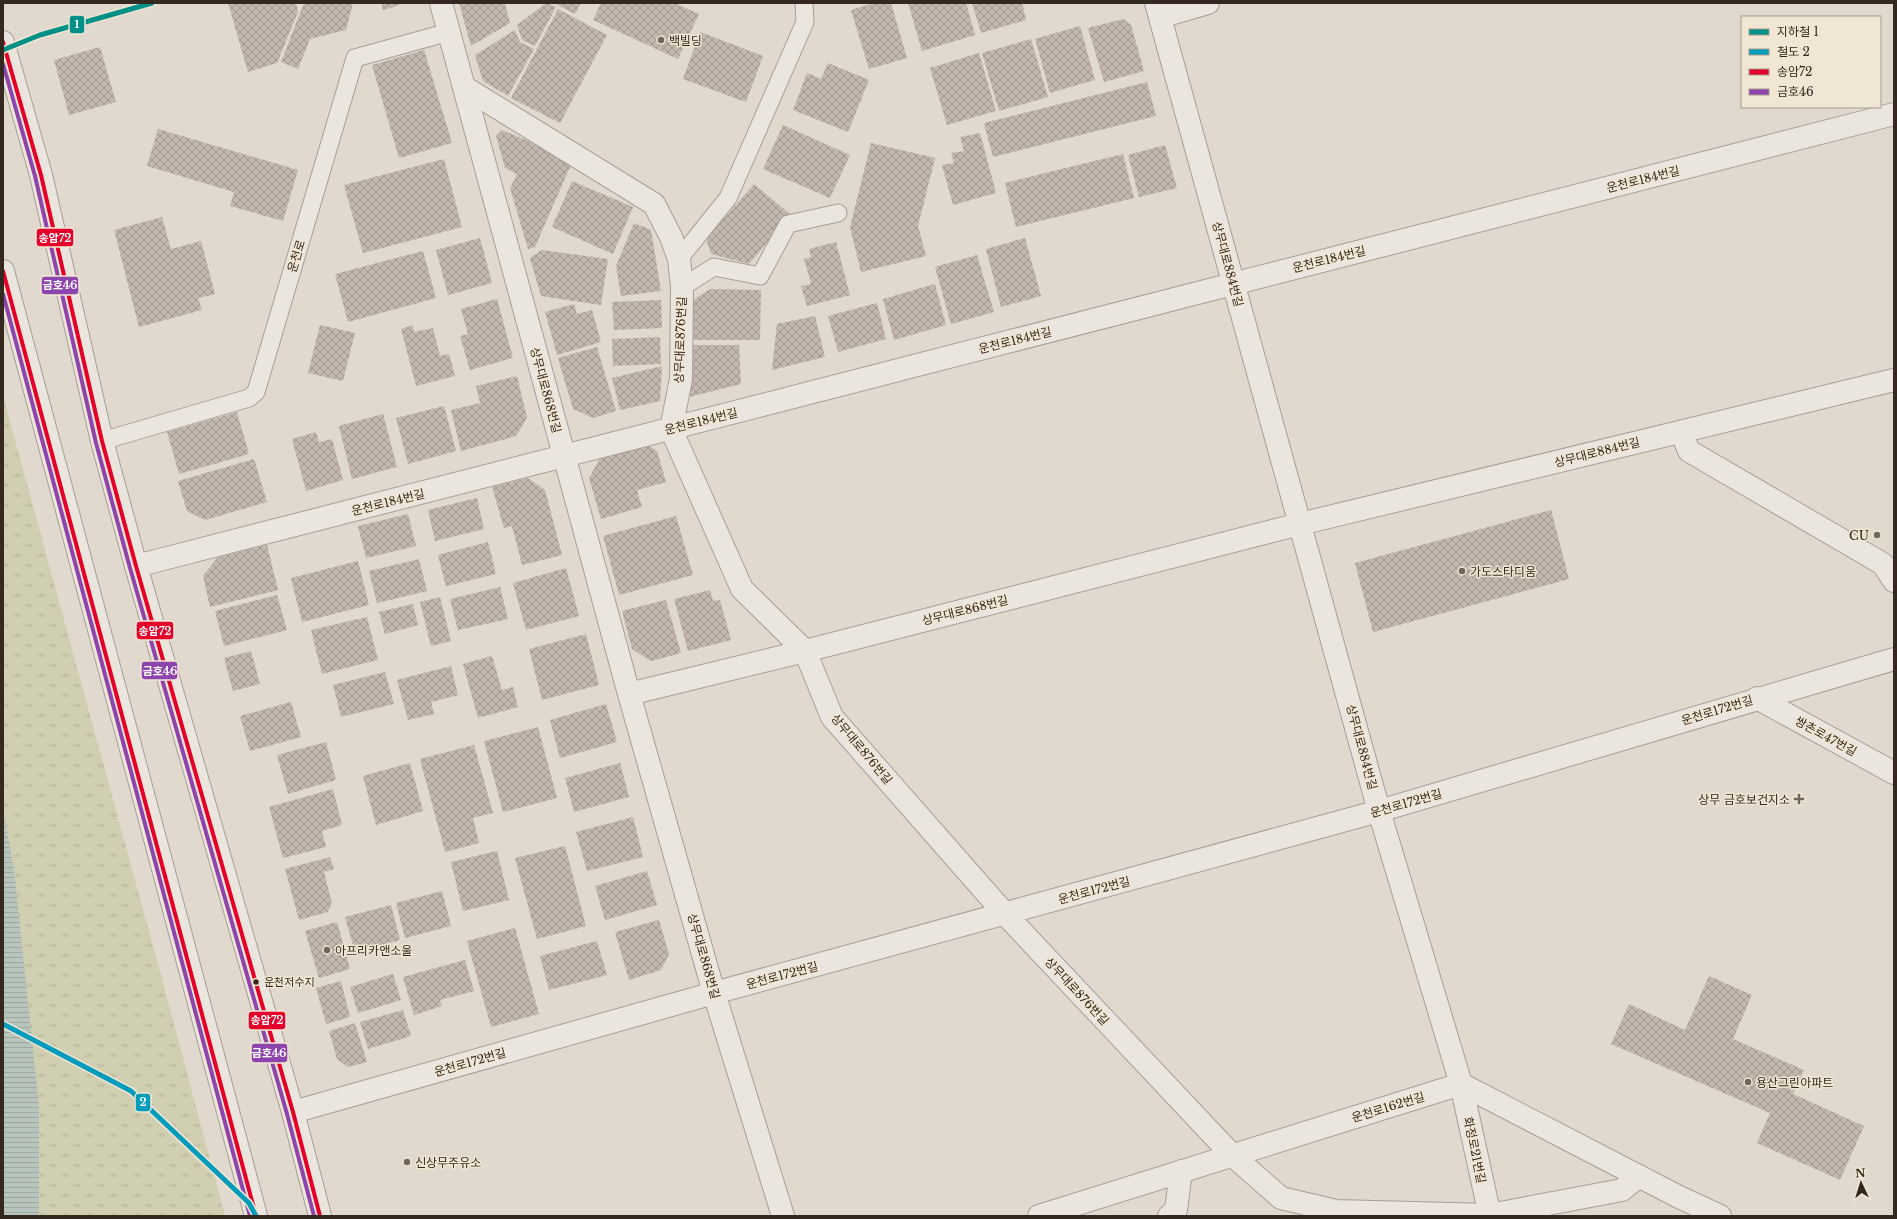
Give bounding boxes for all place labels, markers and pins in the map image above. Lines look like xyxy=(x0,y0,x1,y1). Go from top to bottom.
place label: 백빌딩 xyxy=(669,33,702,48)
marker: 백빌딩 xyxy=(656,35,666,45)
place label: CU xyxy=(1849,528,1869,543)
marker: CU xyxy=(1872,530,1882,540)
place label: 가도스타디움 xyxy=(1470,564,1536,579)
marker: 가도스타디움 xyxy=(1457,566,1467,576)
place label: 상무 금호보건지소 xyxy=(1698,792,1790,807)
marker: 상무 금호보건지소 xyxy=(1793,793,1805,805)
place label: 아프리카앤소울 xyxy=(335,943,412,958)
marker: 아프리카앤소울 xyxy=(322,945,332,955)
place label: 운천저수지 xyxy=(264,975,315,989)
marker: 운천저수지 xyxy=(251,977,261,987)
place label: 용산그린아파트 xyxy=(1756,1075,1833,1090)
marker: 용산그린아파트 xyxy=(1743,1077,1753,1087)
place label: 신상무주유소 xyxy=(415,1155,481,1170)
marker: 신상무주유소 xyxy=(402,1157,412,1167)

